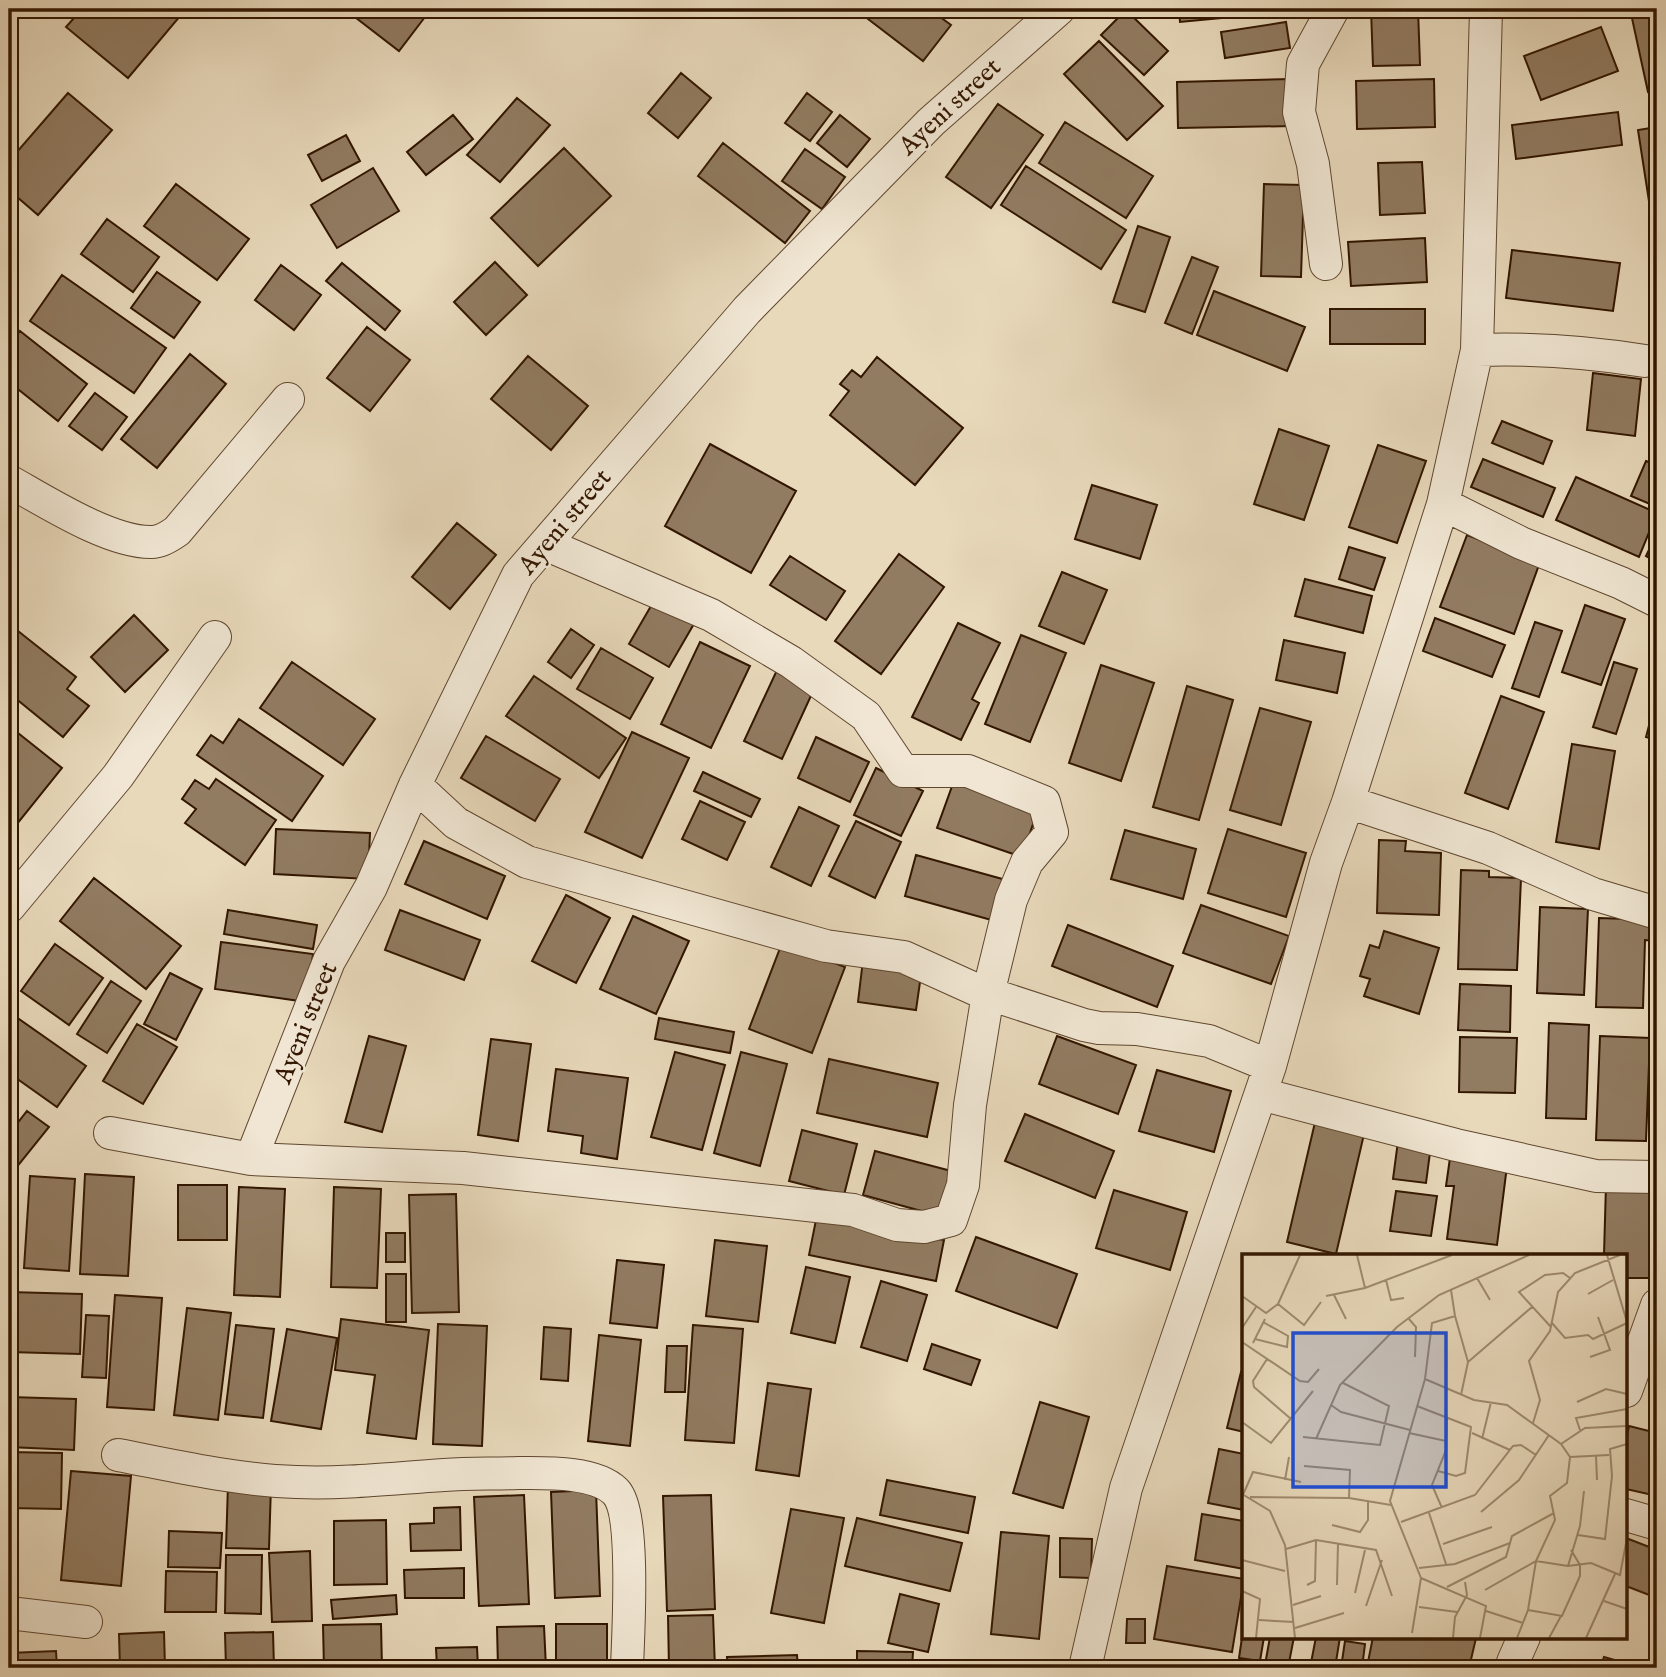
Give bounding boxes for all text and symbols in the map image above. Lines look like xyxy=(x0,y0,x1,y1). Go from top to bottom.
street label: Ayeni street xyxy=(891,51,1008,163)
street label: Ayeni street xyxy=(510,462,619,582)
street label: Ayeni street xyxy=(266,957,345,1090)
inset map xyxy=(1242,1254,1628,1638)

